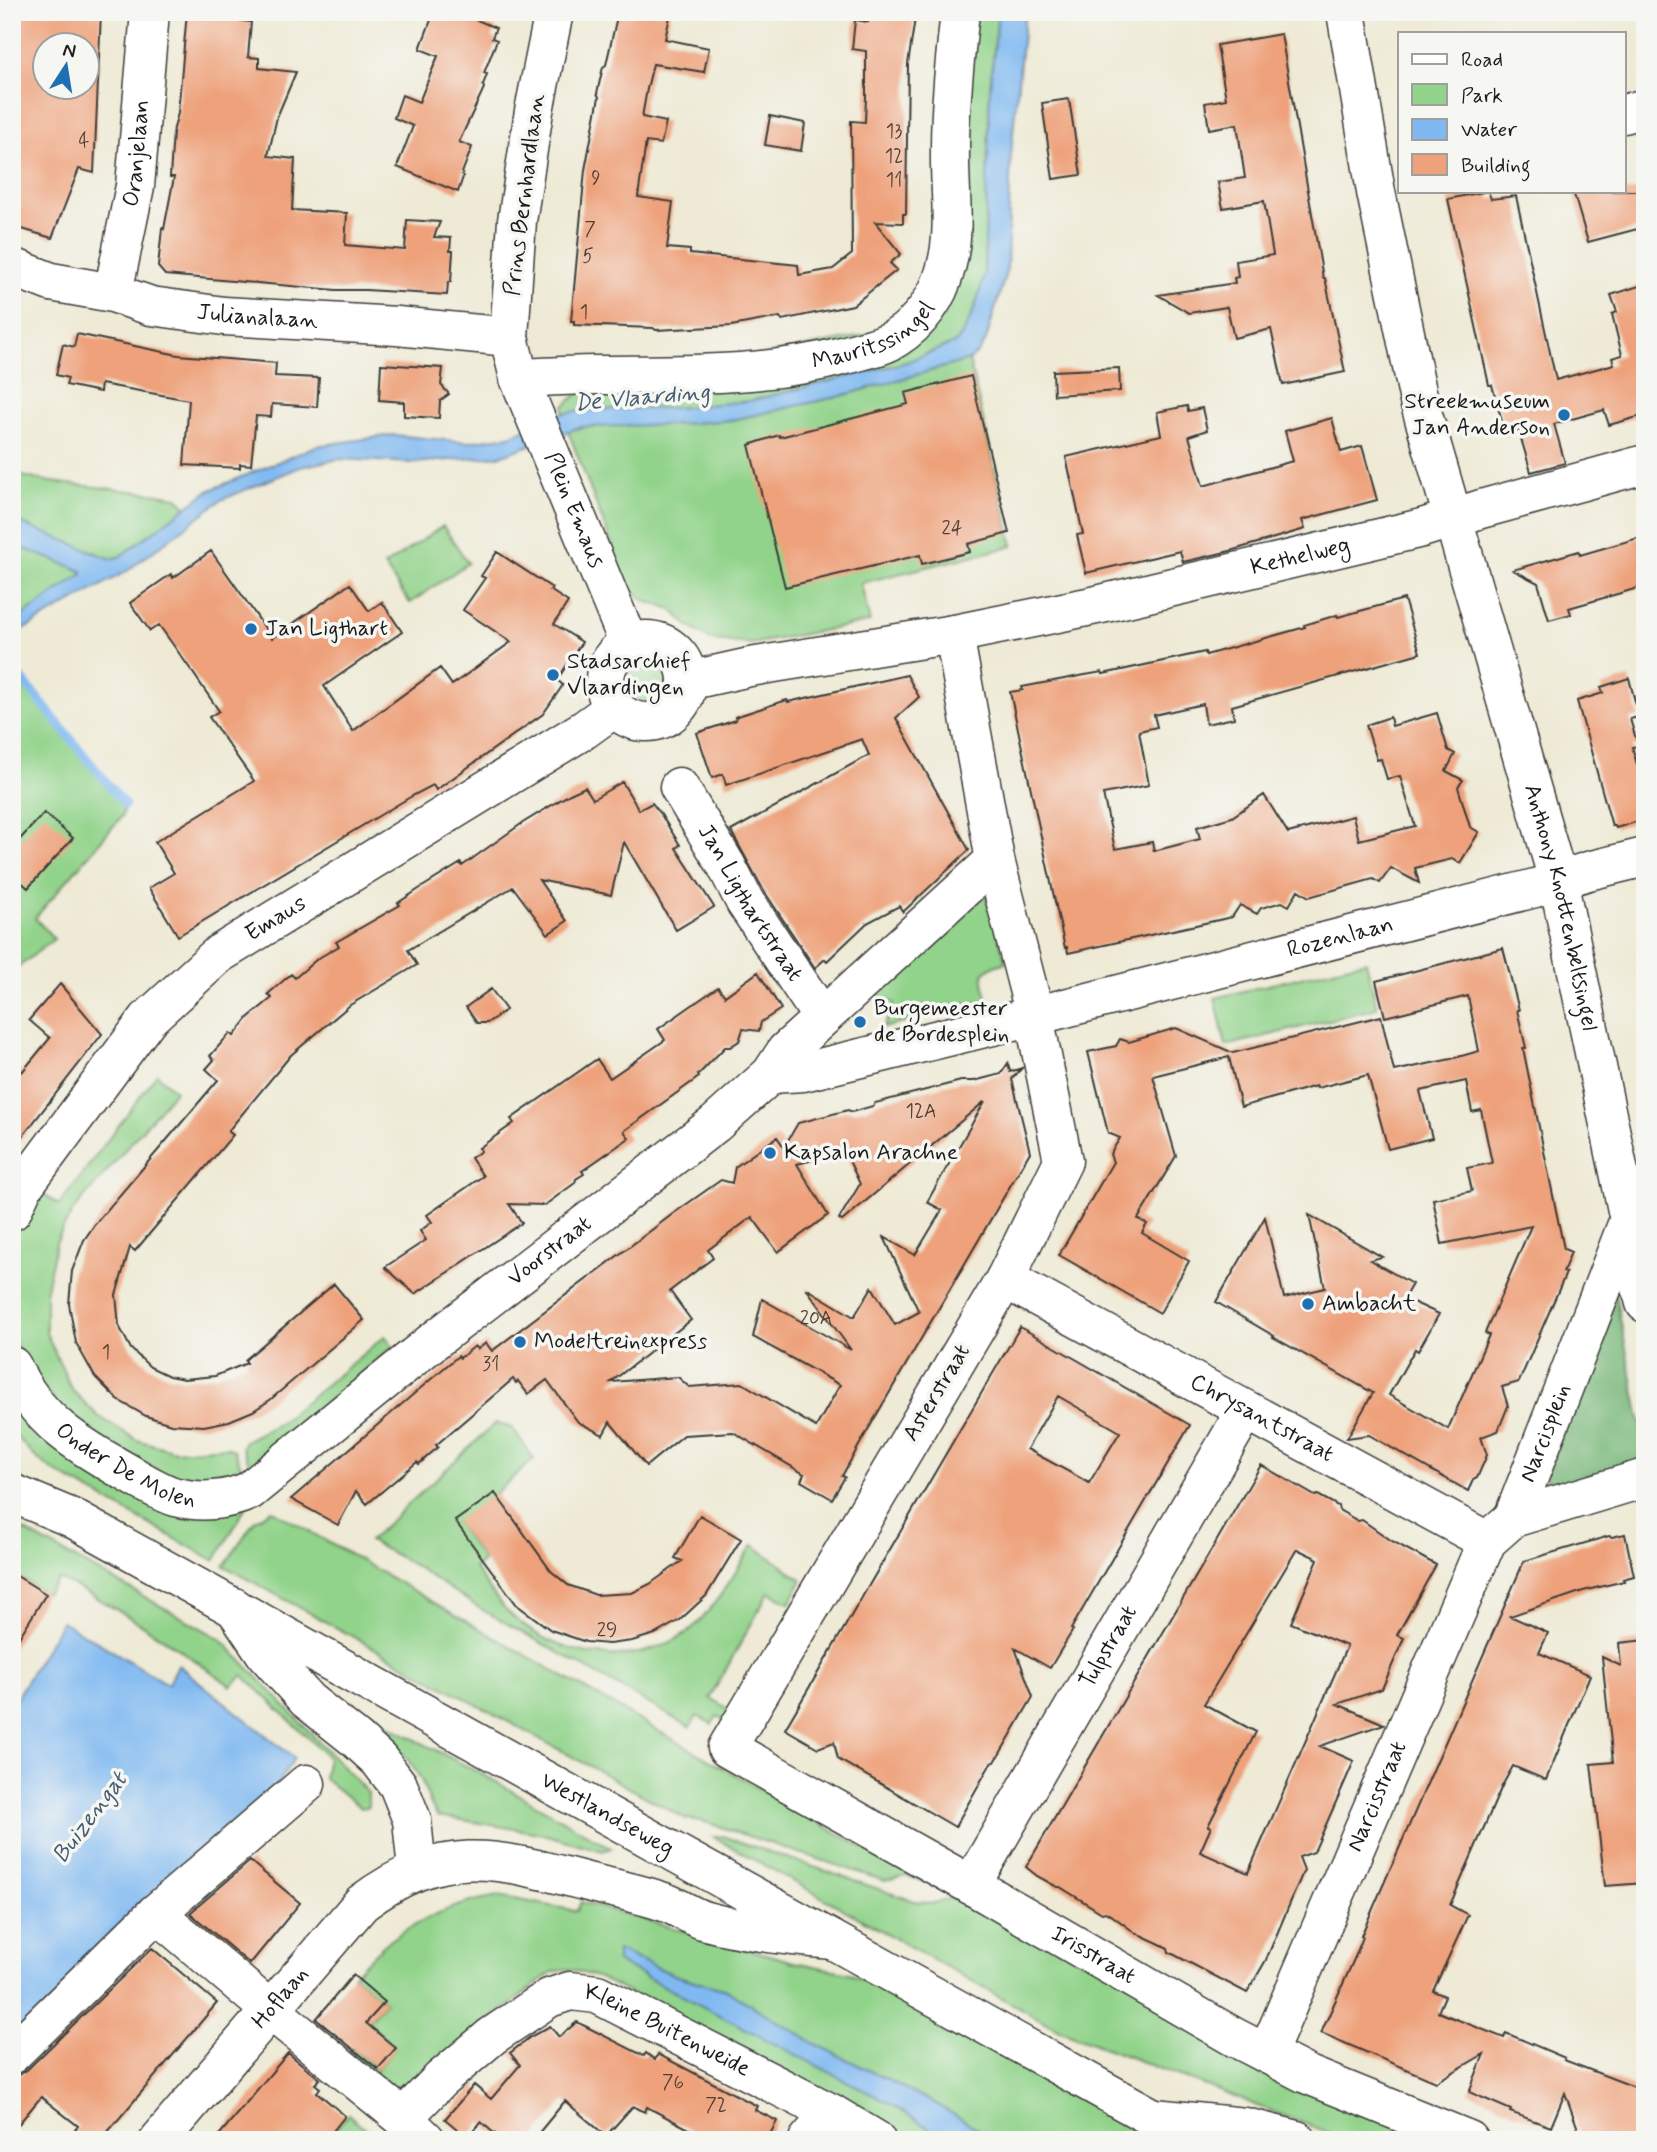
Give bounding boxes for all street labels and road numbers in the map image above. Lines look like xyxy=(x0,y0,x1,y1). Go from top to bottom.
street label: Prins Bernhardlaan xyxy=(498,92,552,298)
street label: Oranjelaan xyxy=(116,98,157,210)
street label: Mauritssingel xyxy=(809,296,942,378)
street label: Julianalaan xyxy=(195,297,319,336)
street label: Plein Emaus xyxy=(536,448,611,573)
street label: Kethelweg xyxy=(1248,531,1353,583)
street label: Anthony Knottenbeltsingel xyxy=(1516,781,1604,1034)
street label: Jan Ligthartstraat xyxy=(690,819,809,988)
street label: Emaus xyxy=(240,889,312,949)
street label: Rozenlaan xyxy=(1284,910,1397,966)
street label: Voorstraat xyxy=(502,1209,598,1293)
street label: Asterstraat xyxy=(896,1339,978,1447)
street label: Chrysantstraat xyxy=(1184,1367,1339,1470)
street label: Narcisplein xyxy=(1513,1380,1579,1487)
street label: Onder De Molen xyxy=(49,1416,197,1515)
street label: Tulpstraat xyxy=(1073,1600,1145,1694)
street label: Narcisstraat xyxy=(1340,1737,1414,1857)
street label: Westlandseweg xyxy=(535,1766,679,1866)
street label: Irisstraat xyxy=(1045,1919,1141,1992)
street label: Hoflaan xyxy=(245,1960,316,2035)
street label: Kleine Buitenweide xyxy=(584,1978,755,2084)

